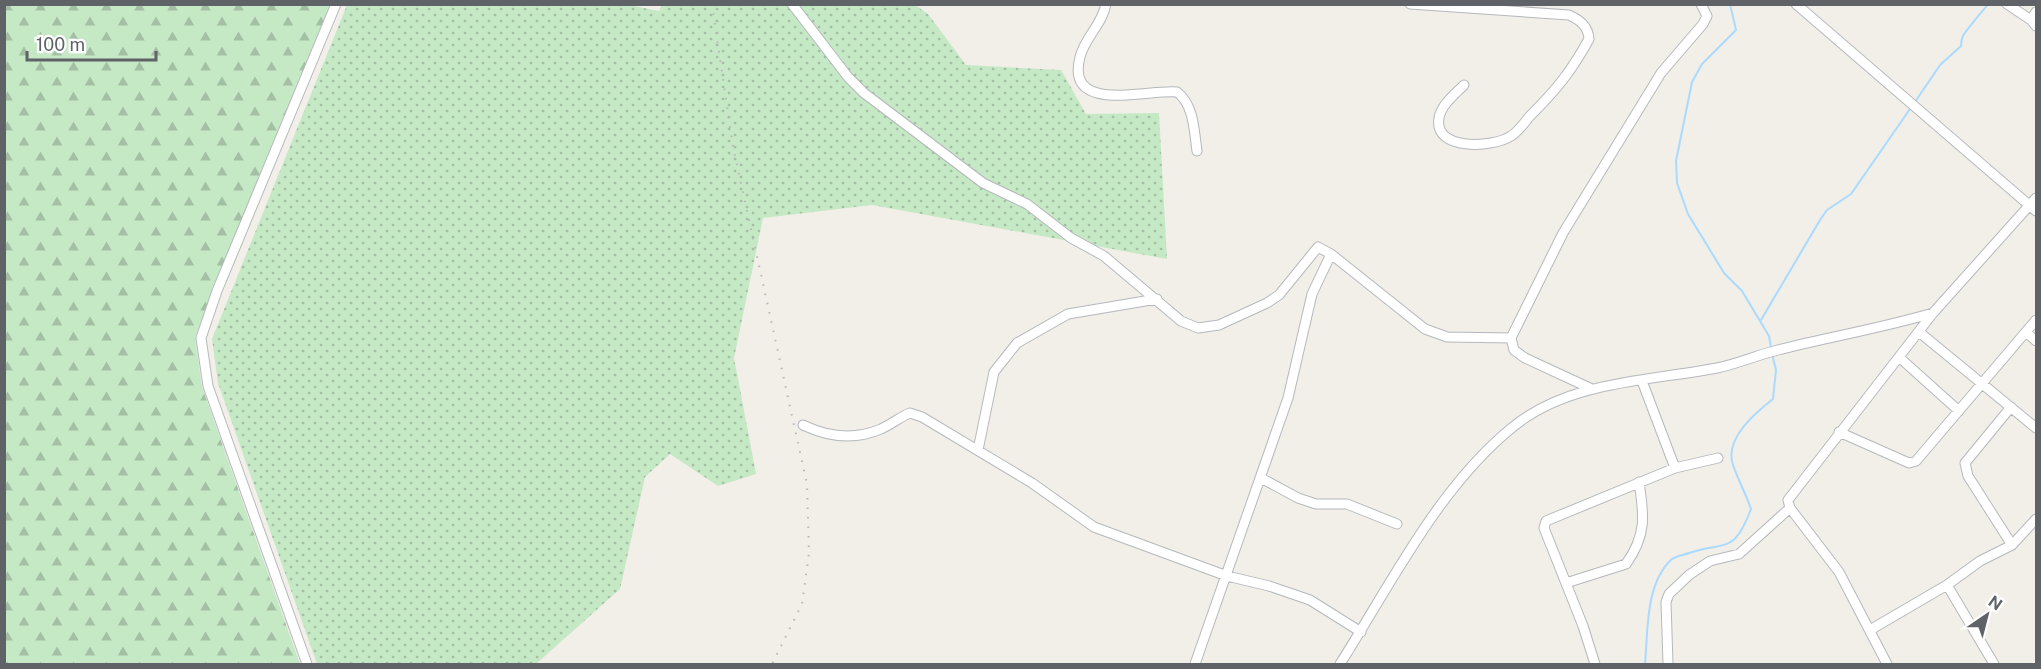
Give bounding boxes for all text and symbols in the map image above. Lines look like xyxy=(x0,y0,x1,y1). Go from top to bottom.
scale bar xyxy=(27,24,156,62)
text: 100 m xyxy=(36,34,85,55)
north arrow xyxy=(1957,585,2017,645)
text: N xyxy=(1985,592,2006,614)

